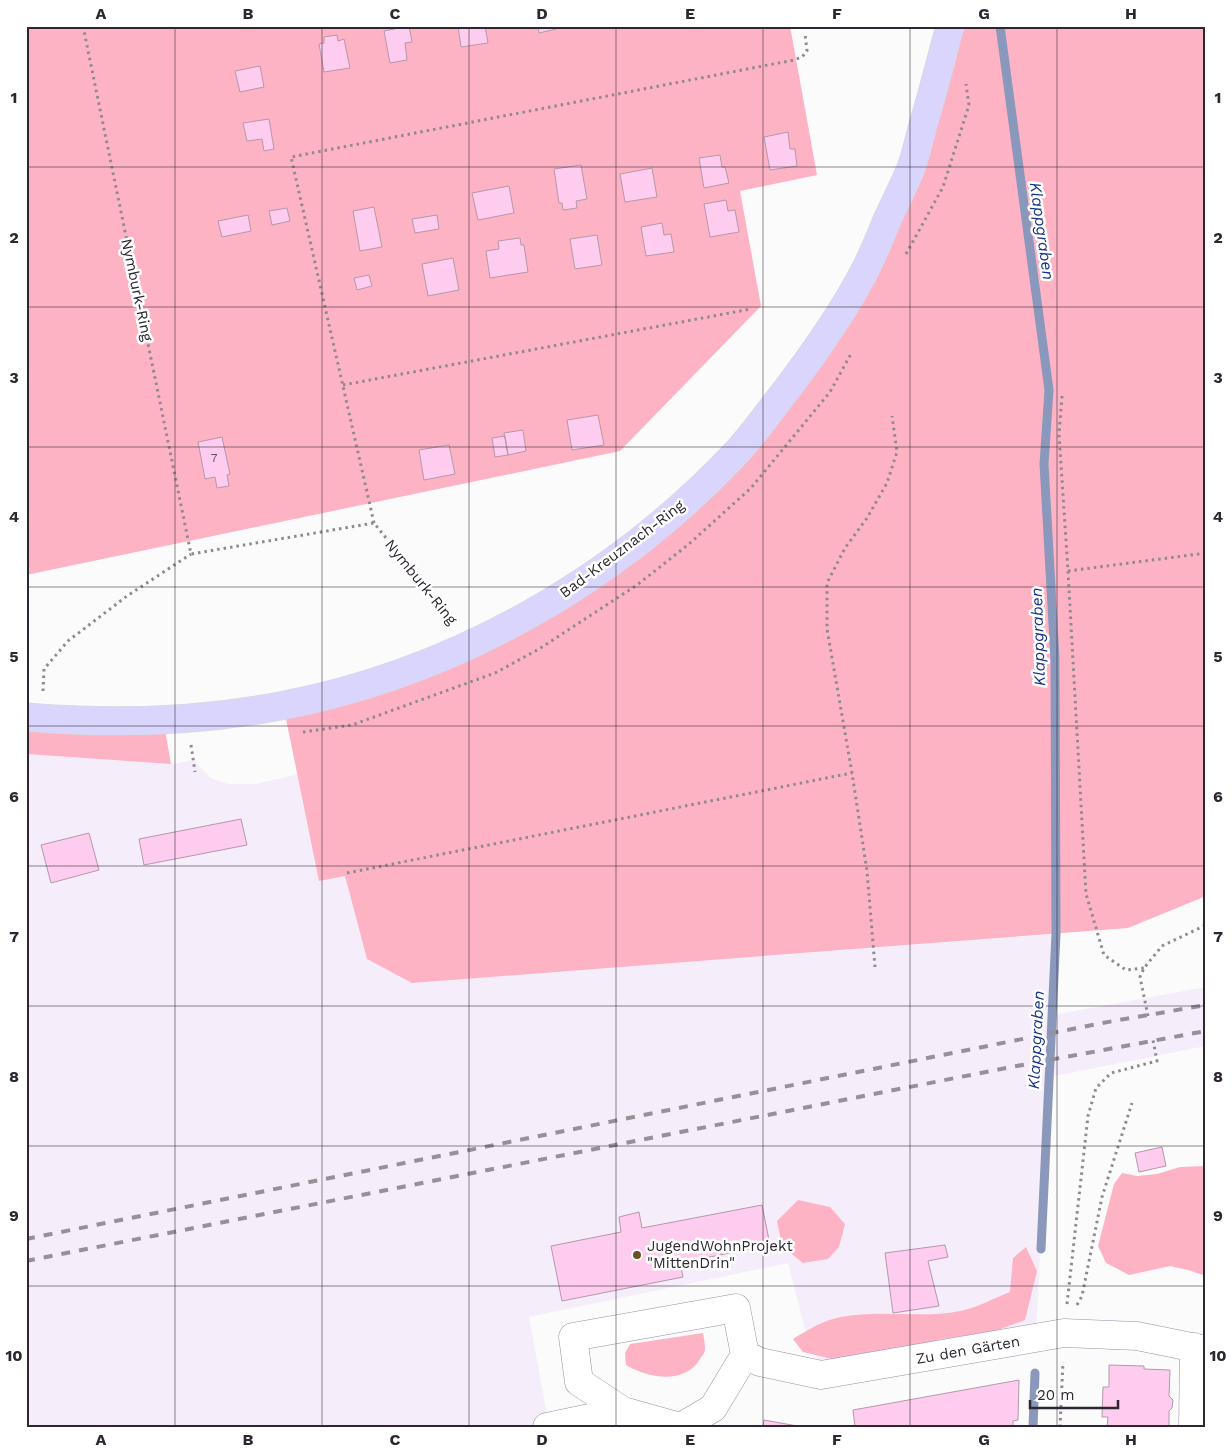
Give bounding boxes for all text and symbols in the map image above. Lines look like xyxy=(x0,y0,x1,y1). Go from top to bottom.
text: A xyxy=(96,4,107,23)
text: B xyxy=(243,4,254,23)
text: C xyxy=(390,4,401,23)
text: D xyxy=(536,4,548,23)
text: E xyxy=(685,4,695,23)
text: F xyxy=(832,4,842,23)
text: G xyxy=(978,4,990,23)
text: H xyxy=(1125,4,1137,23)
text: 1 xyxy=(11,88,17,107)
text: 1 xyxy=(1215,88,1221,107)
water label: Klappgraben xyxy=(1026,181,1058,281)
text: 2 xyxy=(9,228,19,247)
text: 2 xyxy=(1213,228,1223,247)
street label: Nymburk-Ring xyxy=(117,237,157,343)
text: 3 xyxy=(9,368,19,387)
text: 3 xyxy=(1213,368,1223,387)
house number: 7 xyxy=(211,451,218,465)
street label: Bad-Kreuznach-Ring xyxy=(556,496,688,602)
text: 4 xyxy=(9,507,19,526)
text: 4 xyxy=(1213,507,1223,526)
street label: Nymburk-Ring xyxy=(381,536,461,628)
water label: Klappgraben xyxy=(1027,587,1049,687)
text: 5 xyxy=(9,647,19,666)
text: 5 xyxy=(1213,647,1223,666)
text: 6 xyxy=(9,787,19,806)
text: 6 xyxy=(1213,787,1223,806)
text: 7 xyxy=(9,927,19,946)
text: 7 xyxy=(1213,927,1223,946)
water label: Klappgraben xyxy=(1024,990,1048,1090)
text: 8 xyxy=(9,1067,19,1086)
text: 8 xyxy=(1213,1067,1223,1086)
text: 9 xyxy=(9,1206,19,1225)
text: 9 xyxy=(1213,1206,1223,1225)
place label: JugendWohnProjekt "MittenDrin" xyxy=(647,1237,794,1272)
marker: JugendWohnProjekt "MittenDrin" xyxy=(631,1249,643,1261)
street label: Zu den Gärten xyxy=(915,1332,1021,1368)
text: 10 xyxy=(5,1346,23,1365)
text: 10 xyxy=(1209,1346,1227,1365)
scale bar xyxy=(1030,1378,1117,1410)
text: 20 m xyxy=(1037,1386,1075,1404)
text: A xyxy=(96,1430,107,1449)
text: B xyxy=(243,1430,254,1449)
text: C xyxy=(390,1430,401,1449)
text: D xyxy=(536,1430,548,1449)
text: E xyxy=(685,1430,695,1449)
text: F xyxy=(832,1430,842,1449)
text: G xyxy=(978,1430,990,1449)
text: H xyxy=(1125,1430,1137,1449)

